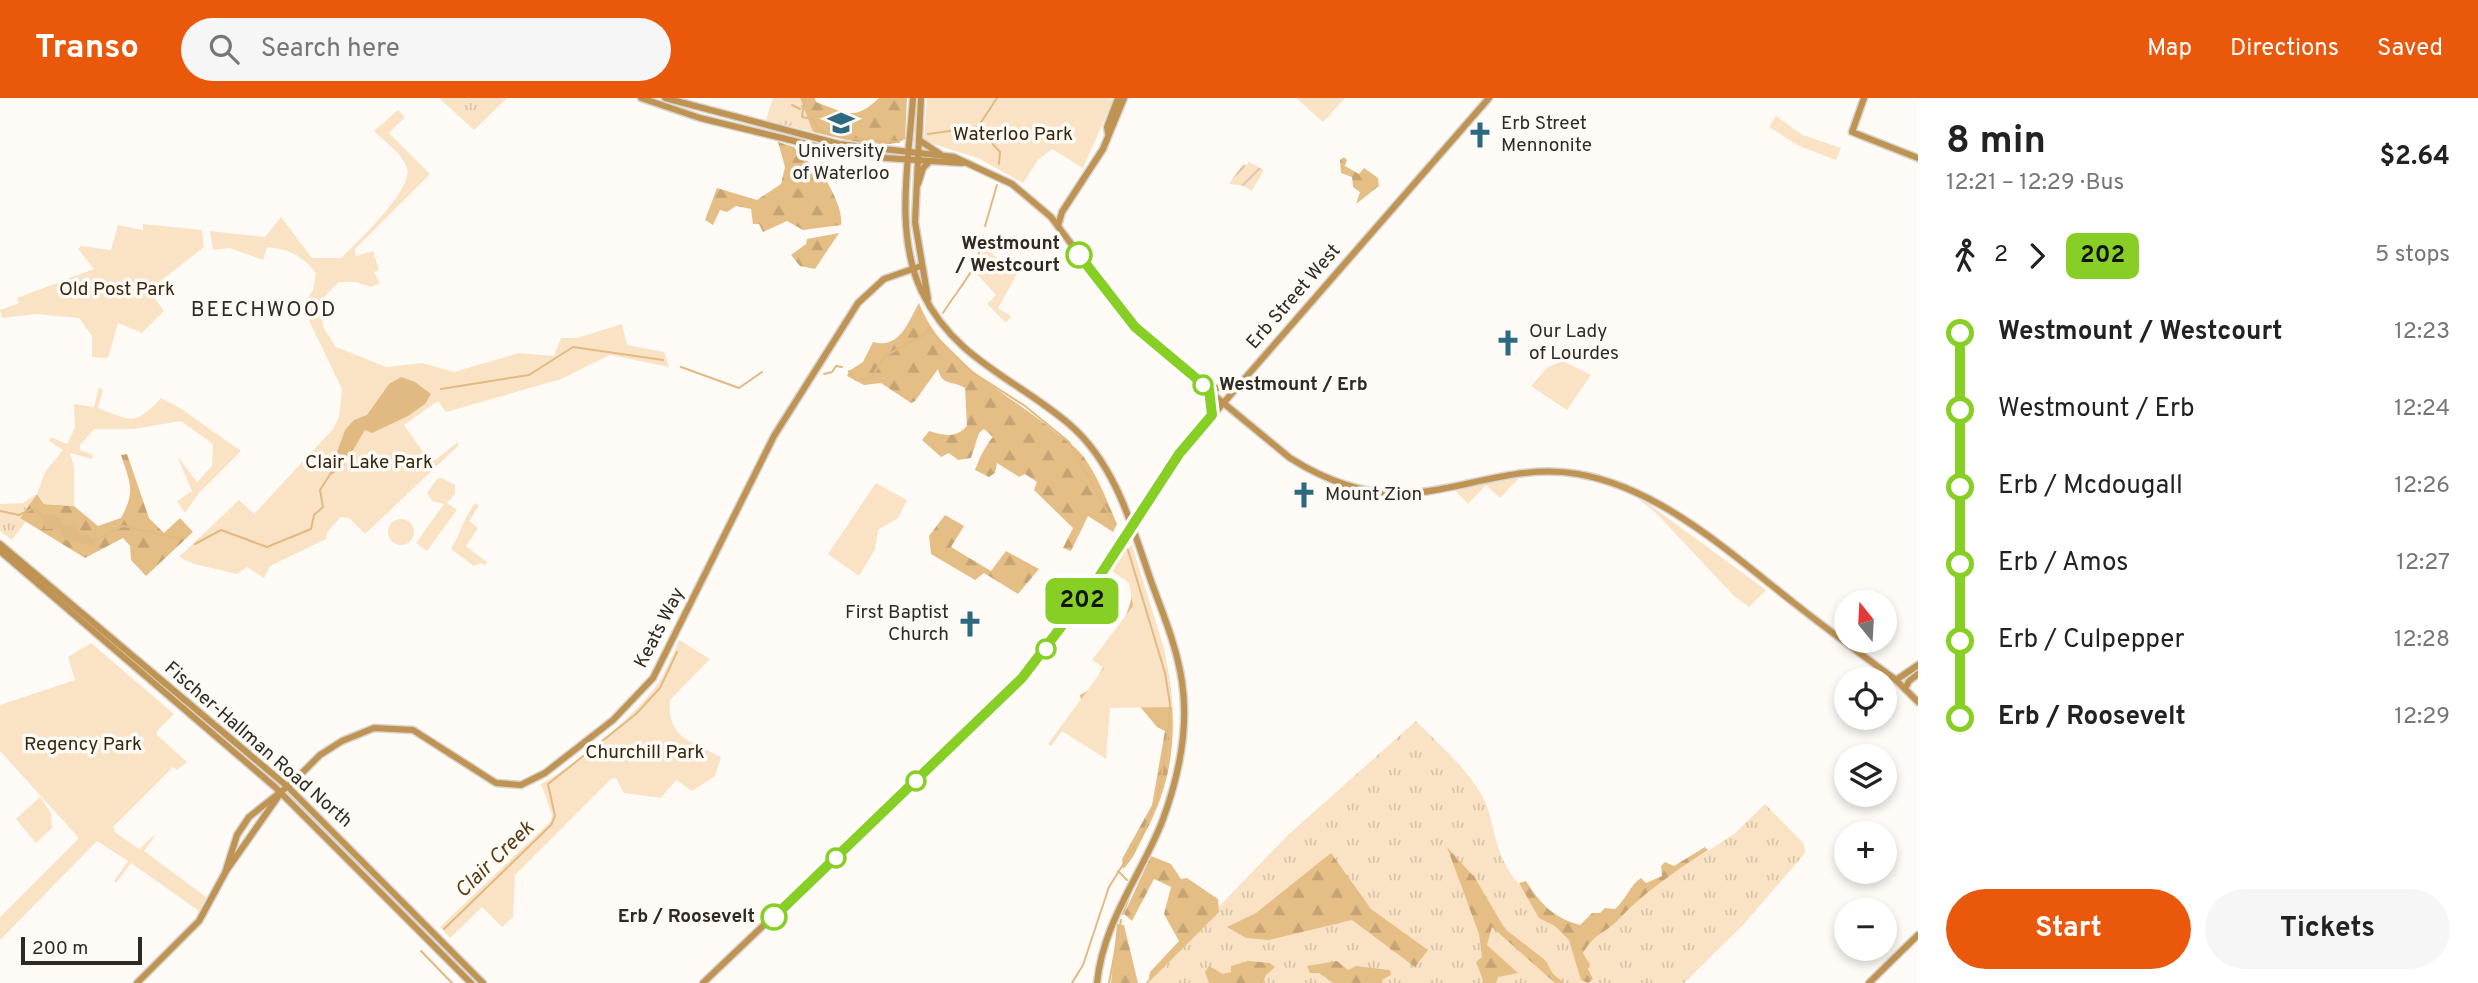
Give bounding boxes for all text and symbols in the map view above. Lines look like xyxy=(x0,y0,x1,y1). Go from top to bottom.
search box xyxy=(181,18,671,81)
text: Transo xyxy=(35,28,139,70)
icon: search xyxy=(205,30,243,68)
text: Search here xyxy=(261,33,400,66)
text: Map xyxy=(2147,34,2192,64)
text: Directions xyxy=(2230,34,2339,64)
text: Saved xyxy=(2377,34,2443,64)
school or university icon: University of Waterloo xyxy=(826,108,856,138)
place label: Erb Street Mennonite xyxy=(1501,112,1592,158)
text: 8 min xyxy=(1946,118,2046,167)
church icon: Erb Street Mennonite xyxy=(1465,120,1495,150)
park label: Waterloo Park xyxy=(953,123,1073,147)
place label: University of Waterloo xyxy=(792,140,890,186)
text: $2.64 xyxy=(2379,141,2450,174)
text: 12:21 – 12:29 · Bus xyxy=(1946,169,2124,198)
place label: Westmount / Westcourt xyxy=(954,232,1060,278)
icon: walk xyxy=(1946,237,1984,275)
icon: forward xyxy=(2018,237,2056,275)
street label: Erb Street West xyxy=(1242,239,1346,355)
text: 2 xyxy=(1994,241,2008,270)
text: 202 xyxy=(2080,241,2125,271)
text: 5 stops xyxy=(2375,241,2450,270)
marker: Westmount / Westcourt xyxy=(1066,242,1092,268)
park label: Old Post Park xyxy=(59,278,175,302)
district label: BEECHWOOD xyxy=(191,297,337,324)
text: Westmount / Westcourt xyxy=(1998,316,2283,349)
text: 12:23 xyxy=(2394,318,2450,347)
place label: Our Lady of Lourdes xyxy=(1529,320,1619,366)
church icon: Our Lady of Lourdes xyxy=(1493,328,1523,358)
place label: Westmount / Erb xyxy=(1219,373,1368,397)
marker: Westmount / Erb xyxy=(1193,375,1213,395)
text: Westmount / Erb xyxy=(1998,393,2195,426)
text: 12:24 xyxy=(2394,395,2450,424)
park label: Clair Lake Park xyxy=(305,451,433,475)
text: Erb / Mcdougall xyxy=(1998,470,2183,503)
text: 12:26 xyxy=(2394,472,2450,501)
church icon: Mount Zion xyxy=(1289,480,1319,510)
place label: Mount Zion xyxy=(1325,483,1422,507)
text: Erb / Amos xyxy=(1998,547,2128,580)
text: 12:27 xyxy=(2396,549,2450,578)
line badge: 202 xyxy=(1042,578,1122,624)
street label: Keats Way xyxy=(629,584,691,672)
text: 202 xyxy=(1059,586,1105,616)
north arrow xyxy=(1834,590,1897,653)
map controls xyxy=(1834,590,1897,961)
place label: First Baptist Church xyxy=(845,601,949,647)
church icon: First Baptist Church xyxy=(955,609,985,639)
text: Erb / Culpepper xyxy=(1998,624,2185,657)
text: 12:28 xyxy=(2394,626,2450,655)
unlabelled marker xyxy=(1036,639,1056,659)
street label: Fischer-Hallman Road North xyxy=(159,657,357,833)
button: locate xyxy=(1834,667,1897,730)
text: Erb / Roosevelt xyxy=(1998,701,2186,734)
text: 12:29 xyxy=(2394,703,2450,732)
park label: Regency Park xyxy=(24,733,142,757)
park label: Churchill Park xyxy=(585,741,705,765)
button: layers xyxy=(1834,744,1897,807)
unlabelled marker xyxy=(906,771,926,791)
water label: Clair Creek xyxy=(450,815,541,904)
button: + xyxy=(1834,821,1897,884)
unlabelled marker xyxy=(826,848,846,868)
button: Start xyxy=(1946,889,2191,969)
button: Tickets xyxy=(2205,889,2450,969)
button: − xyxy=(1834,898,1897,961)
marker: Erb / Roosevelt xyxy=(761,904,787,930)
place label: Erb / Roosevelt xyxy=(618,905,755,929)
scale bar xyxy=(21,934,142,966)
text: 200 m xyxy=(32,937,88,961)

